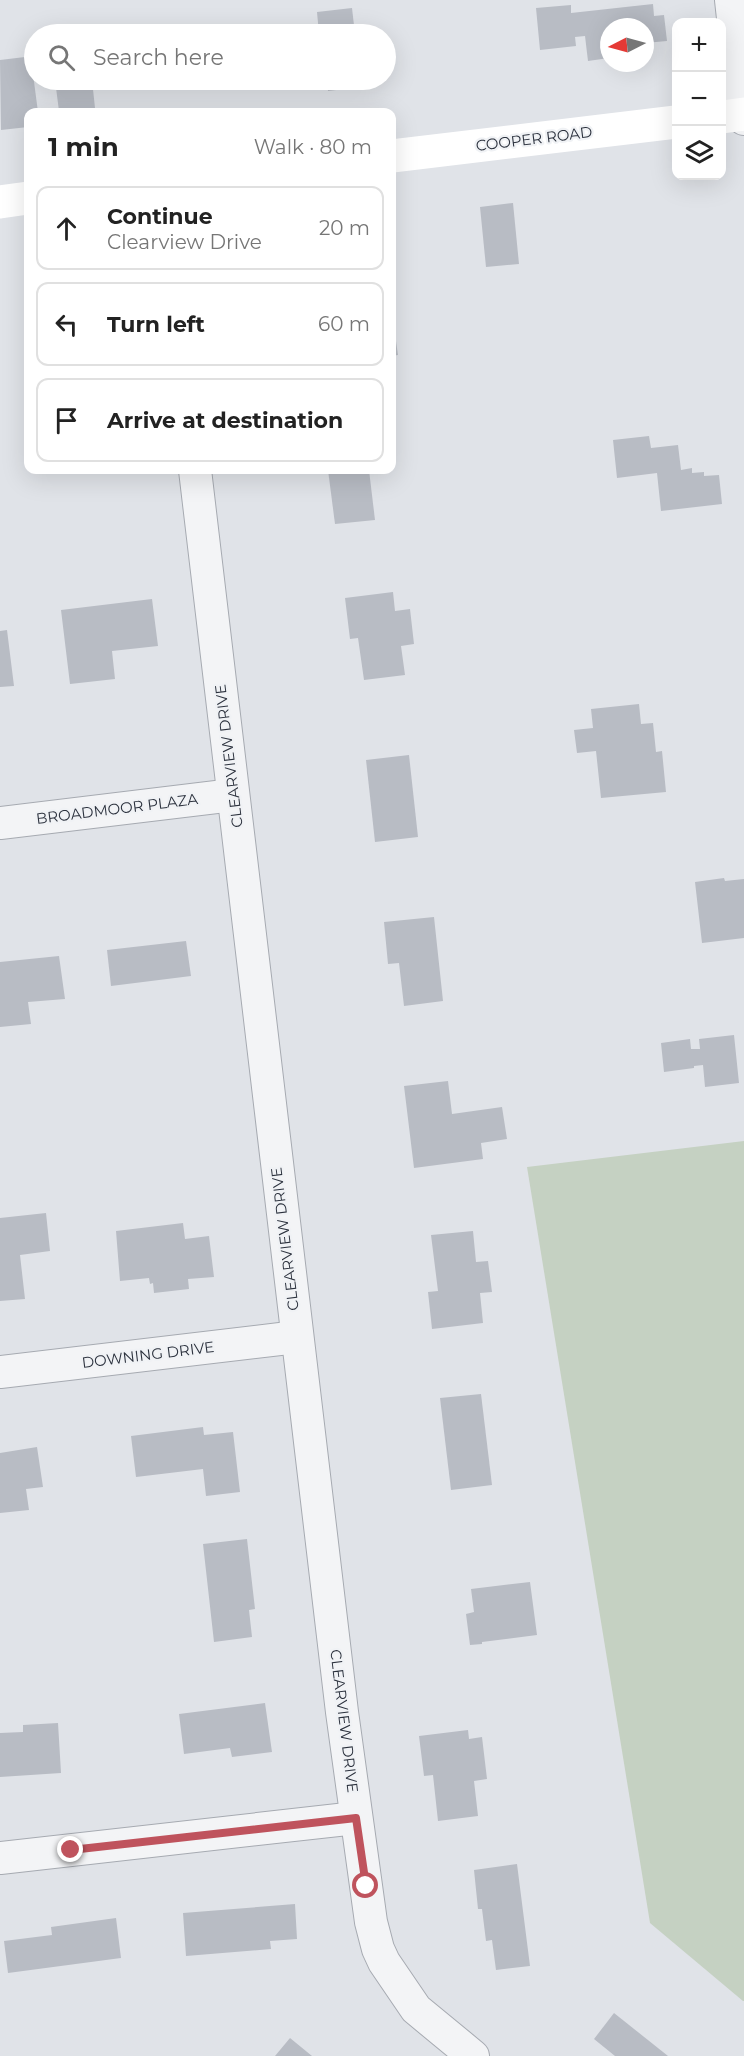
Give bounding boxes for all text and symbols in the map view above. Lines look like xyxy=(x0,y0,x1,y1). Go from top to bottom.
north arrow xyxy=(600,18,654,72)
map controls xyxy=(672,18,726,180)
button: + xyxy=(672,18,726,72)
search box xyxy=(24,24,396,90)
icon: search xyxy=(45,41,78,74)
text: Search here xyxy=(93,44,224,71)
button: − xyxy=(672,72,726,126)
street label: COOPER ROAD xyxy=(475,122,593,155)
button: layers xyxy=(672,126,726,180)
text: 1 min xyxy=(48,131,119,163)
text: Walk · 80 m xyxy=(254,135,372,159)
text: Continue xyxy=(107,203,213,230)
icon: ahead xyxy=(50,212,83,245)
text: 20 m xyxy=(319,216,370,240)
text: Clearview Drive xyxy=(107,230,262,254)
icon: left xyxy=(50,308,83,341)
text: Turn left xyxy=(107,311,205,338)
text: 60 m xyxy=(318,312,370,336)
icon: arrive xyxy=(50,404,83,437)
text: Arrive at destination xyxy=(107,407,343,434)
street label: CLEARVIEW DRIVE xyxy=(210,683,247,829)
street label: BROADMOOR PLAZA xyxy=(35,789,199,828)
street label: CLEARVIEW DRIVE xyxy=(266,1166,303,1312)
street label: DOWNING DRIVE xyxy=(81,1337,215,1372)
street label: CLEARVIEW DRIVE xyxy=(326,1648,363,1794)
route end xyxy=(57,1836,83,1862)
route start xyxy=(352,1872,378,1898)

